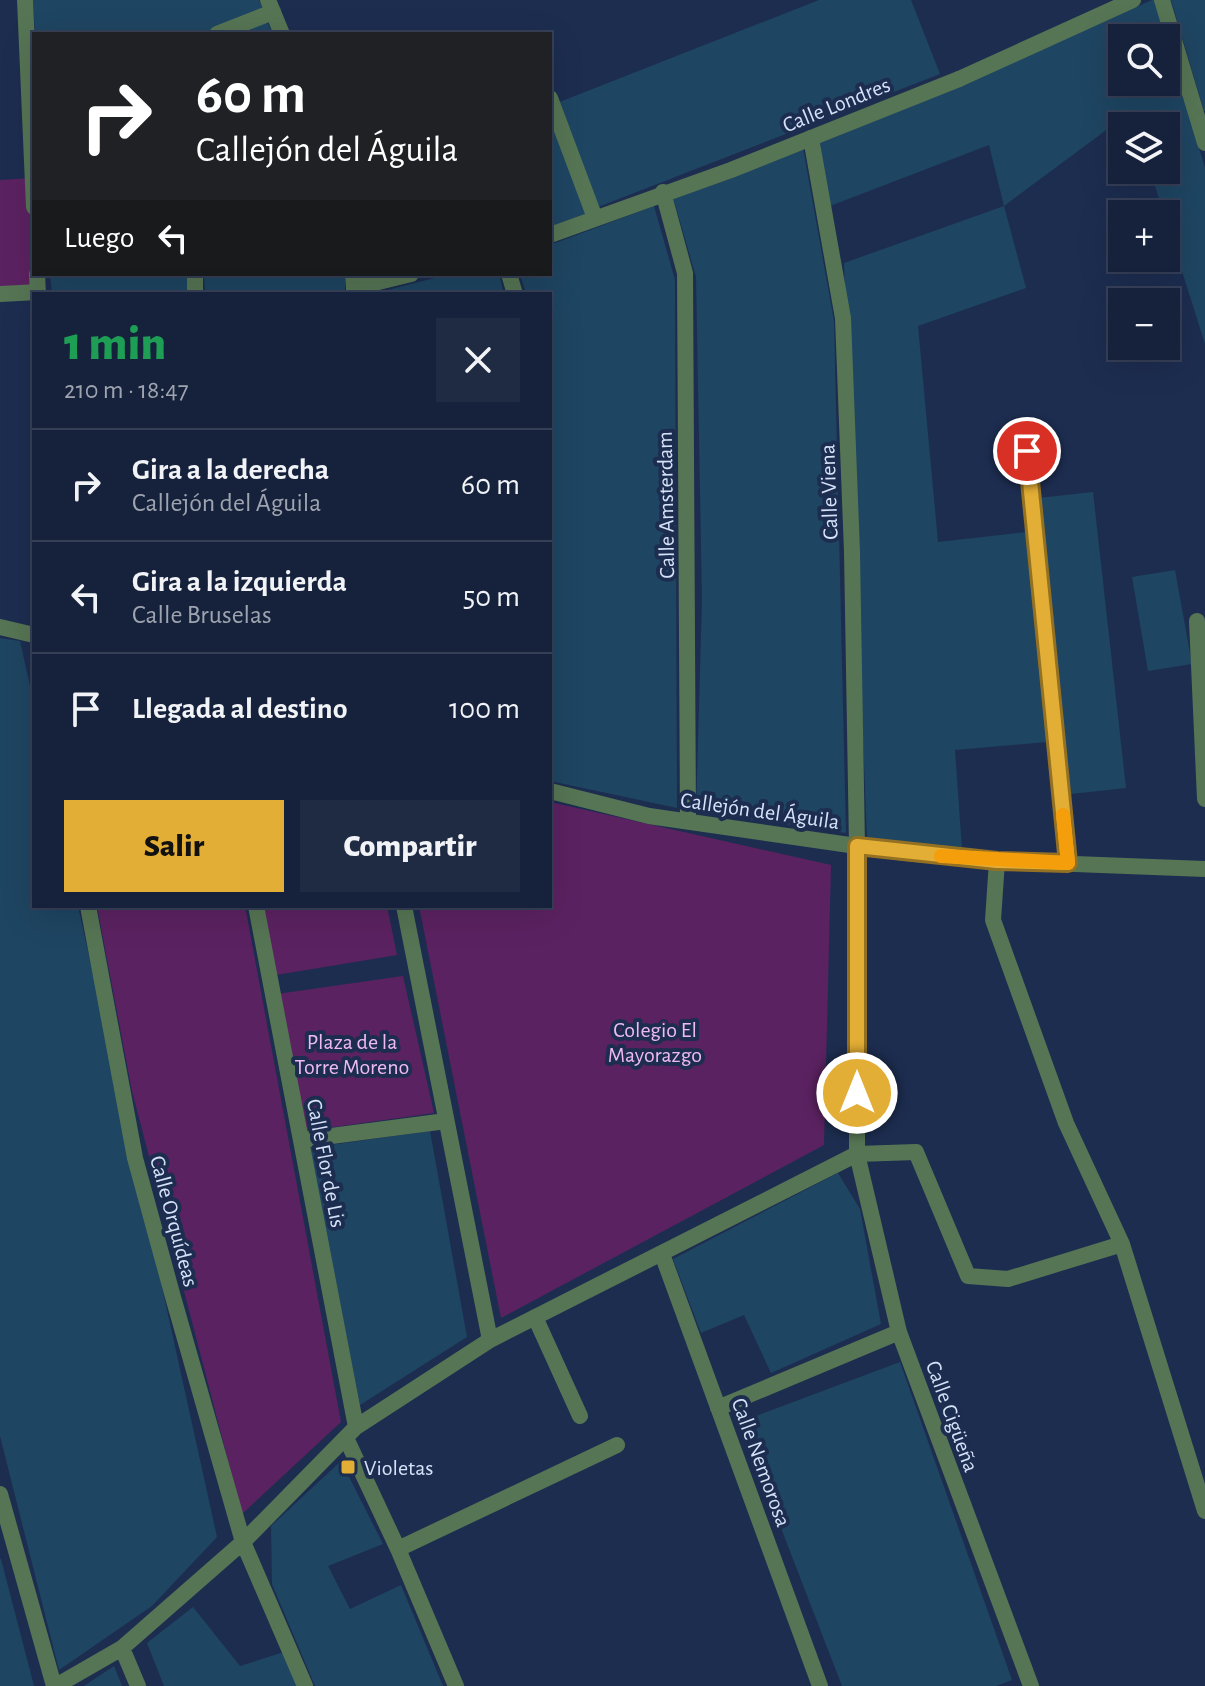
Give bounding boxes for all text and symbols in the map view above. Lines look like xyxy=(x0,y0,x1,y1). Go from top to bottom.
map controls xyxy=(1108,24,1180,360)
button: search xyxy=(1108,24,1180,96)
icon: right xyxy=(64,64,168,168)
text: 60 m xyxy=(196,67,306,123)
street label: Calle Londres xyxy=(779,73,893,136)
button: layers xyxy=(1108,112,1180,184)
text: Callejón del Águila xyxy=(196,132,458,168)
button: + xyxy=(1108,200,1180,272)
icon: left xyxy=(151,216,195,260)
text: Luego xyxy=(64,223,135,253)
button: − xyxy=(1108,288,1180,360)
button: close xyxy=(436,318,520,402)
text: 1 min xyxy=(64,321,166,369)
text: 210 m · 18:47 xyxy=(64,377,189,403)
pin xyxy=(993,417,1061,485)
icon: arrive xyxy=(1005,429,1049,473)
street label: Calle Amsterdam xyxy=(654,431,678,579)
street label: Calle Viena xyxy=(816,444,842,540)
text: Gira a la derecha xyxy=(132,455,329,485)
icon: right xyxy=(64,463,108,507)
text: 60 m xyxy=(461,470,520,500)
text: Callejón del Águila xyxy=(132,490,321,516)
text: Gira a la izquierda xyxy=(132,567,347,597)
icon: left xyxy=(64,575,108,619)
text: 50 m xyxy=(463,582,520,612)
text: Calle Bruselas xyxy=(132,602,272,628)
icon: arrive xyxy=(64,687,108,731)
text: Llegada al destino xyxy=(132,694,348,724)
text: 100 m xyxy=(449,694,520,724)
street label: Callejón del Águila xyxy=(679,788,841,833)
button: Salir xyxy=(64,800,284,892)
button: Compartir xyxy=(300,800,520,892)
park label: Colegio El Mayorazgo xyxy=(608,1019,702,1066)
park label: Plaza de la Torre Moreno xyxy=(295,1031,409,1078)
position arrow xyxy=(815,1051,899,1135)
street label: Calle Flor de Lis xyxy=(303,1097,349,1229)
street label: Calle Orquídeas xyxy=(146,1153,202,1289)
street label: Calle Cigüeña xyxy=(922,1358,982,1475)
street label: Calle Nemorosa xyxy=(728,1395,795,1530)
place label: Violetas xyxy=(364,1457,433,1479)
marker: Violetas xyxy=(339,1458,357,1476)

